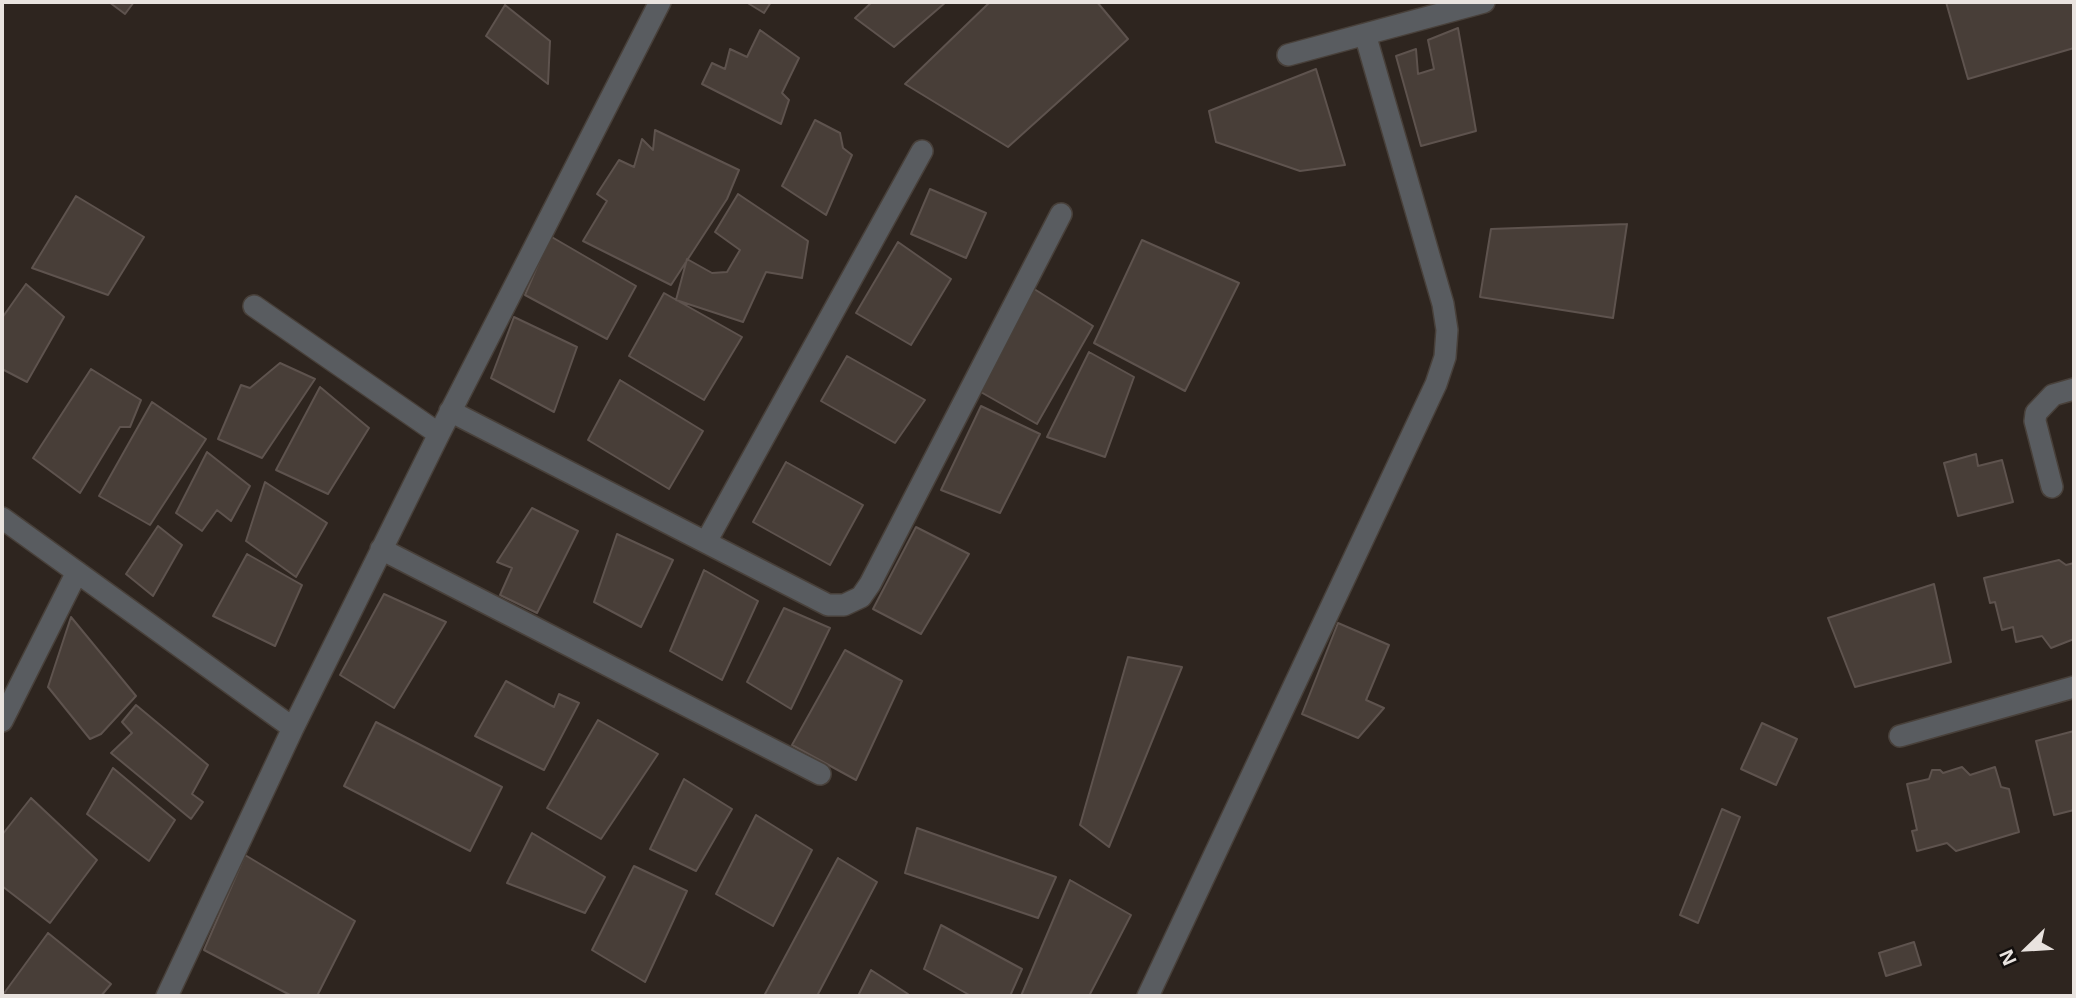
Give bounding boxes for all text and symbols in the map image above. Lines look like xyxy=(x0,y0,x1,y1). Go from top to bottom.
north arrow xyxy=(1992,914,2062,984)
text: N xyxy=(1993,945,2023,970)

